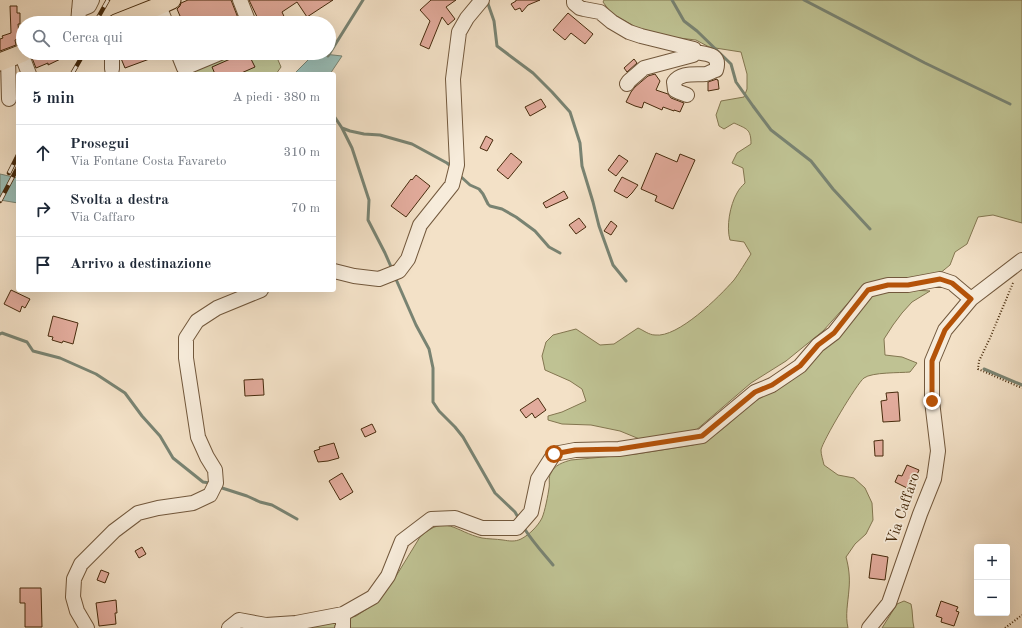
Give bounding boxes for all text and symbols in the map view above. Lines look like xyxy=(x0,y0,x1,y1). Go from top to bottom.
search box xyxy=(16,16,336,60)
icon: search xyxy=(30,27,52,49)
text: Cerca qui xyxy=(62,31,123,46)
text: 5 min xyxy=(32,90,75,107)
text: A piedi · 380 m xyxy=(232,91,320,104)
text: Prosegui xyxy=(70,137,129,152)
icon: ahead xyxy=(32,142,54,164)
text: 310 m xyxy=(283,146,320,159)
text: Via Fontane Costa Favareto xyxy=(70,155,227,168)
text: Svolta a destra xyxy=(70,193,169,208)
icon: right xyxy=(32,198,54,220)
text: 70 m xyxy=(291,202,320,215)
text: Via Caffaro xyxy=(70,211,135,224)
icon: arrive xyxy=(32,254,54,276)
text: Arrivo a destinazione xyxy=(70,257,211,272)
route end xyxy=(923,392,941,410)
route start xyxy=(545,445,563,463)
street label: Via Caffaro xyxy=(885,471,923,547)
map controls xyxy=(974,544,1010,616)
button: + xyxy=(974,544,1010,580)
button: − xyxy=(974,580,1010,616)

